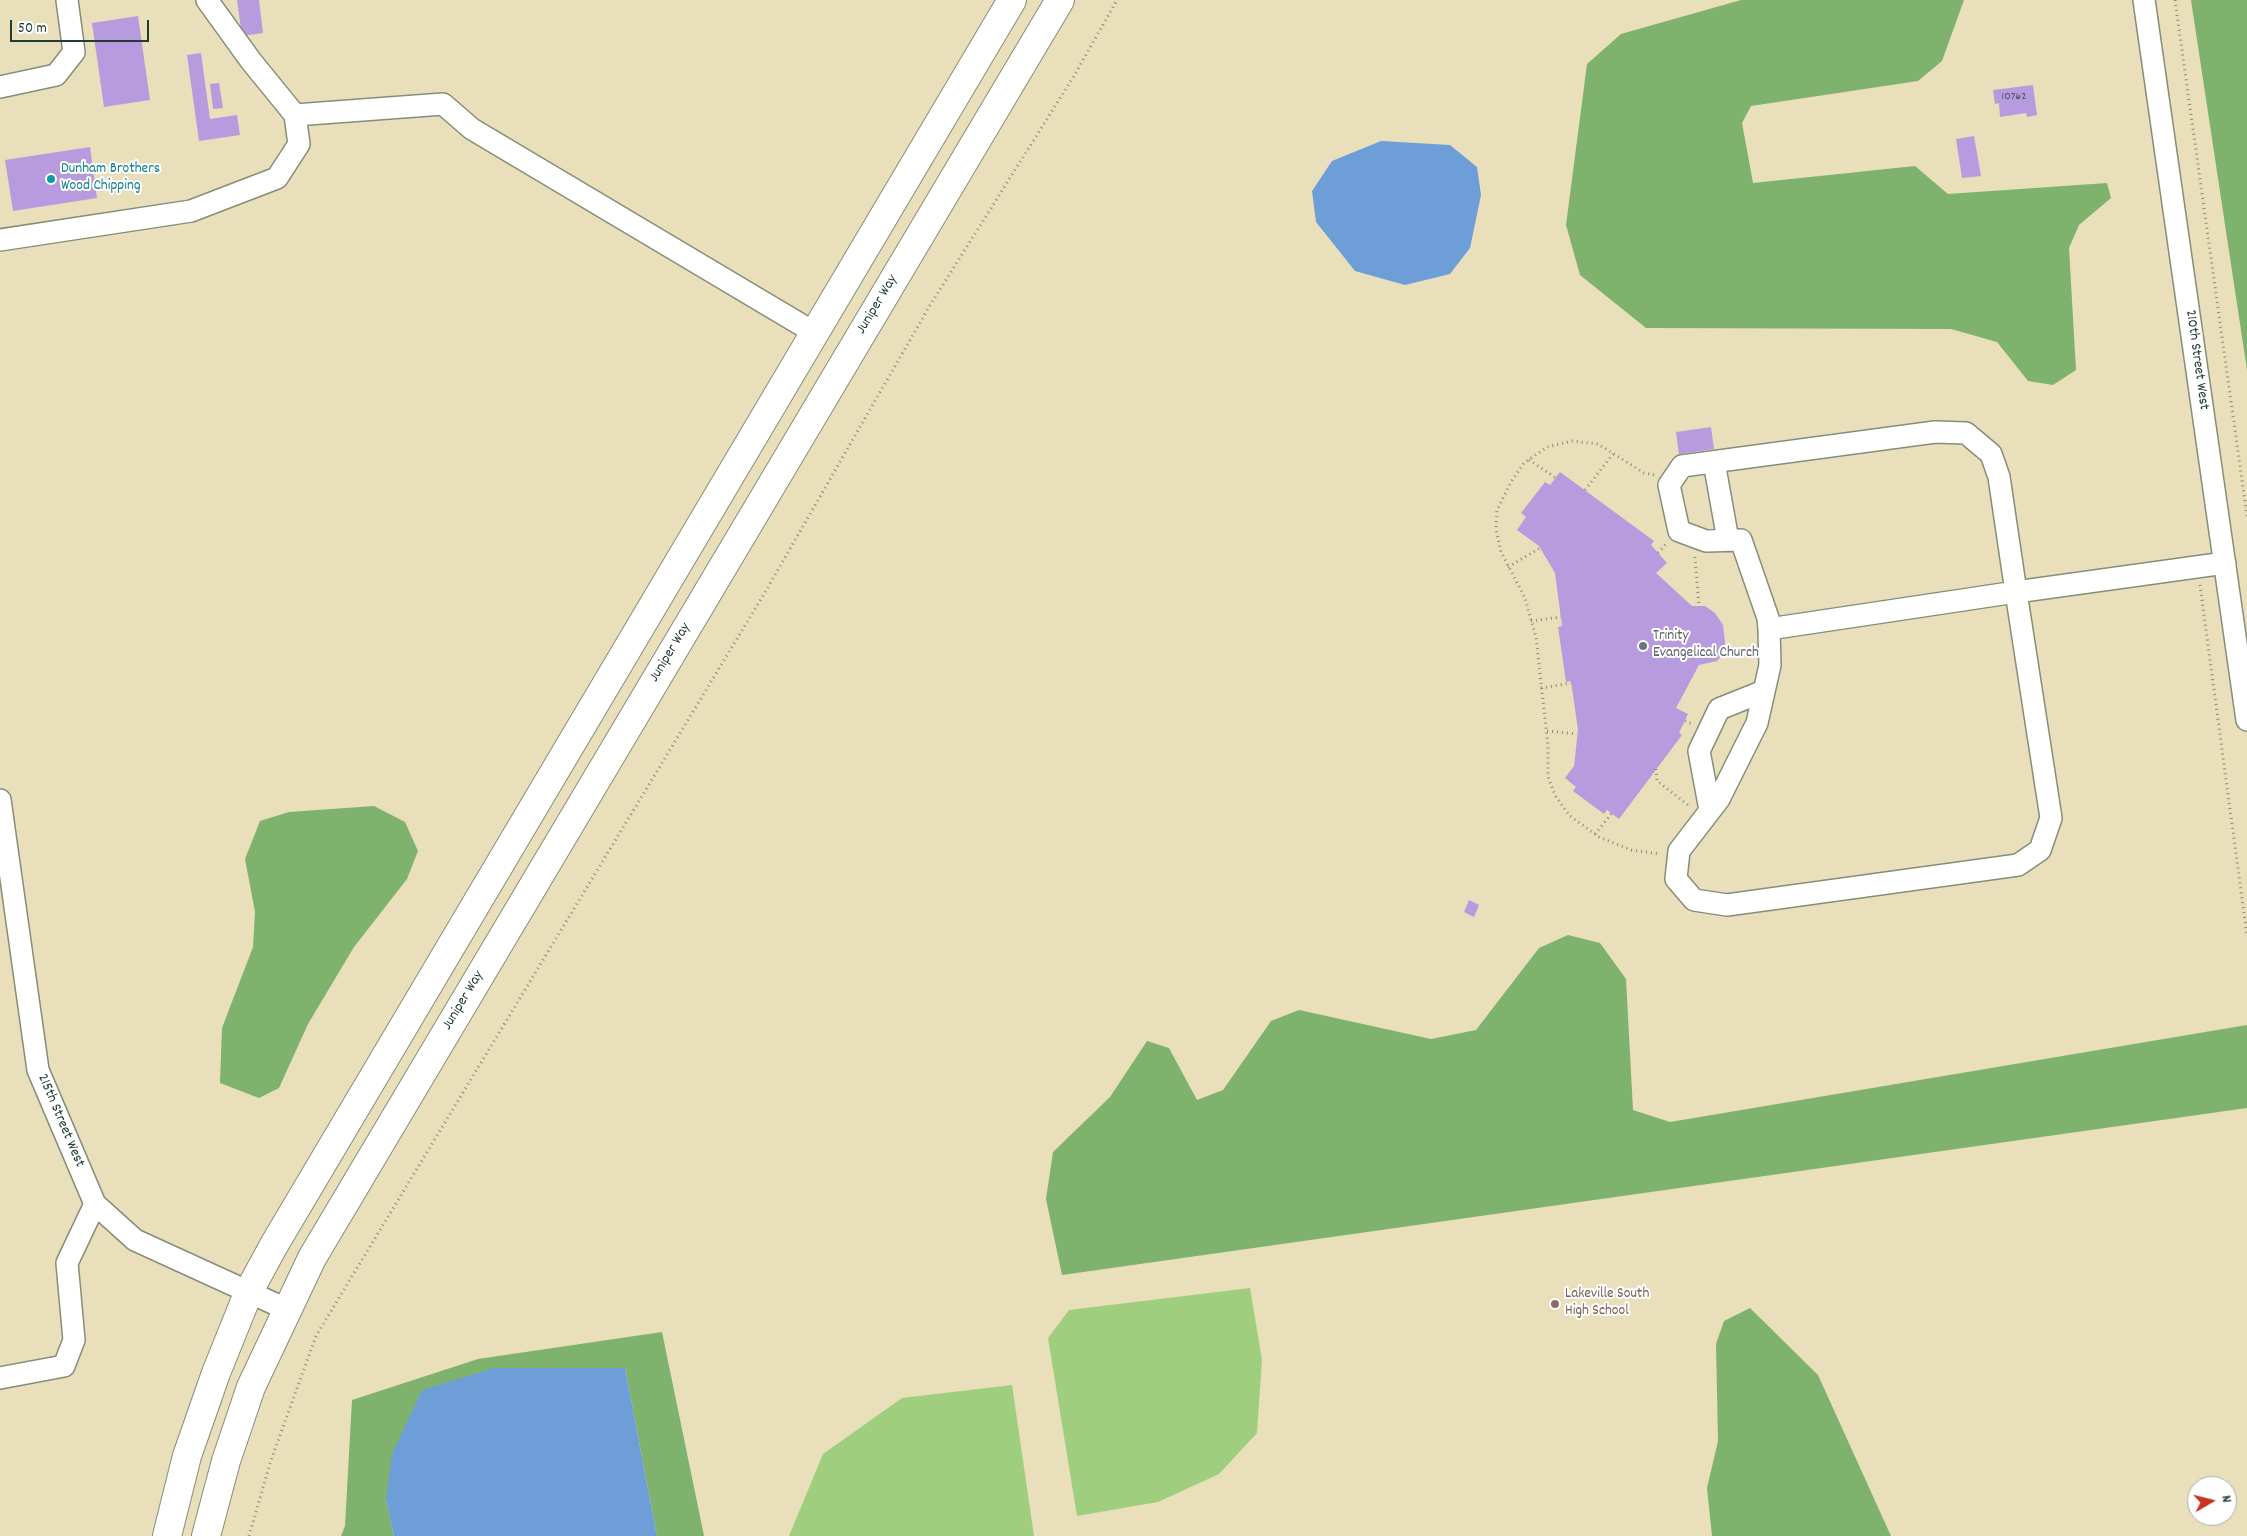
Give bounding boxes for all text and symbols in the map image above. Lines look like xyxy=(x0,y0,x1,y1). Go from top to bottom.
scale bar xyxy=(12,10,151,42)
text: 50 m xyxy=(18,18,47,40)
house number: 10762 xyxy=(2002,90,2026,104)
place label: Dunham Brothers Wood Chipping xyxy=(61,161,160,196)
marker: Dunham Brothers Wood Chipping xyxy=(45,173,57,185)
street label: Juniper Way xyxy=(853,272,903,338)
street label: 210th Street West xyxy=(2180,309,2212,411)
street label: Juniper Way xyxy=(646,620,696,686)
place label: Trinity Evangelical Church xyxy=(1653,628,1759,663)
marker: Trinity Evangelical Church xyxy=(1637,640,1649,652)
street label: Juniper Way xyxy=(439,968,489,1034)
street label: 215th Street West xyxy=(32,1072,88,1170)
place label: Lakeville South High School xyxy=(1565,1286,1649,1321)
marker: Lakeville South High School xyxy=(1549,1298,1561,1310)
north arrow xyxy=(2187,1476,2237,1526)
text: N xyxy=(2215,1494,2236,1504)

